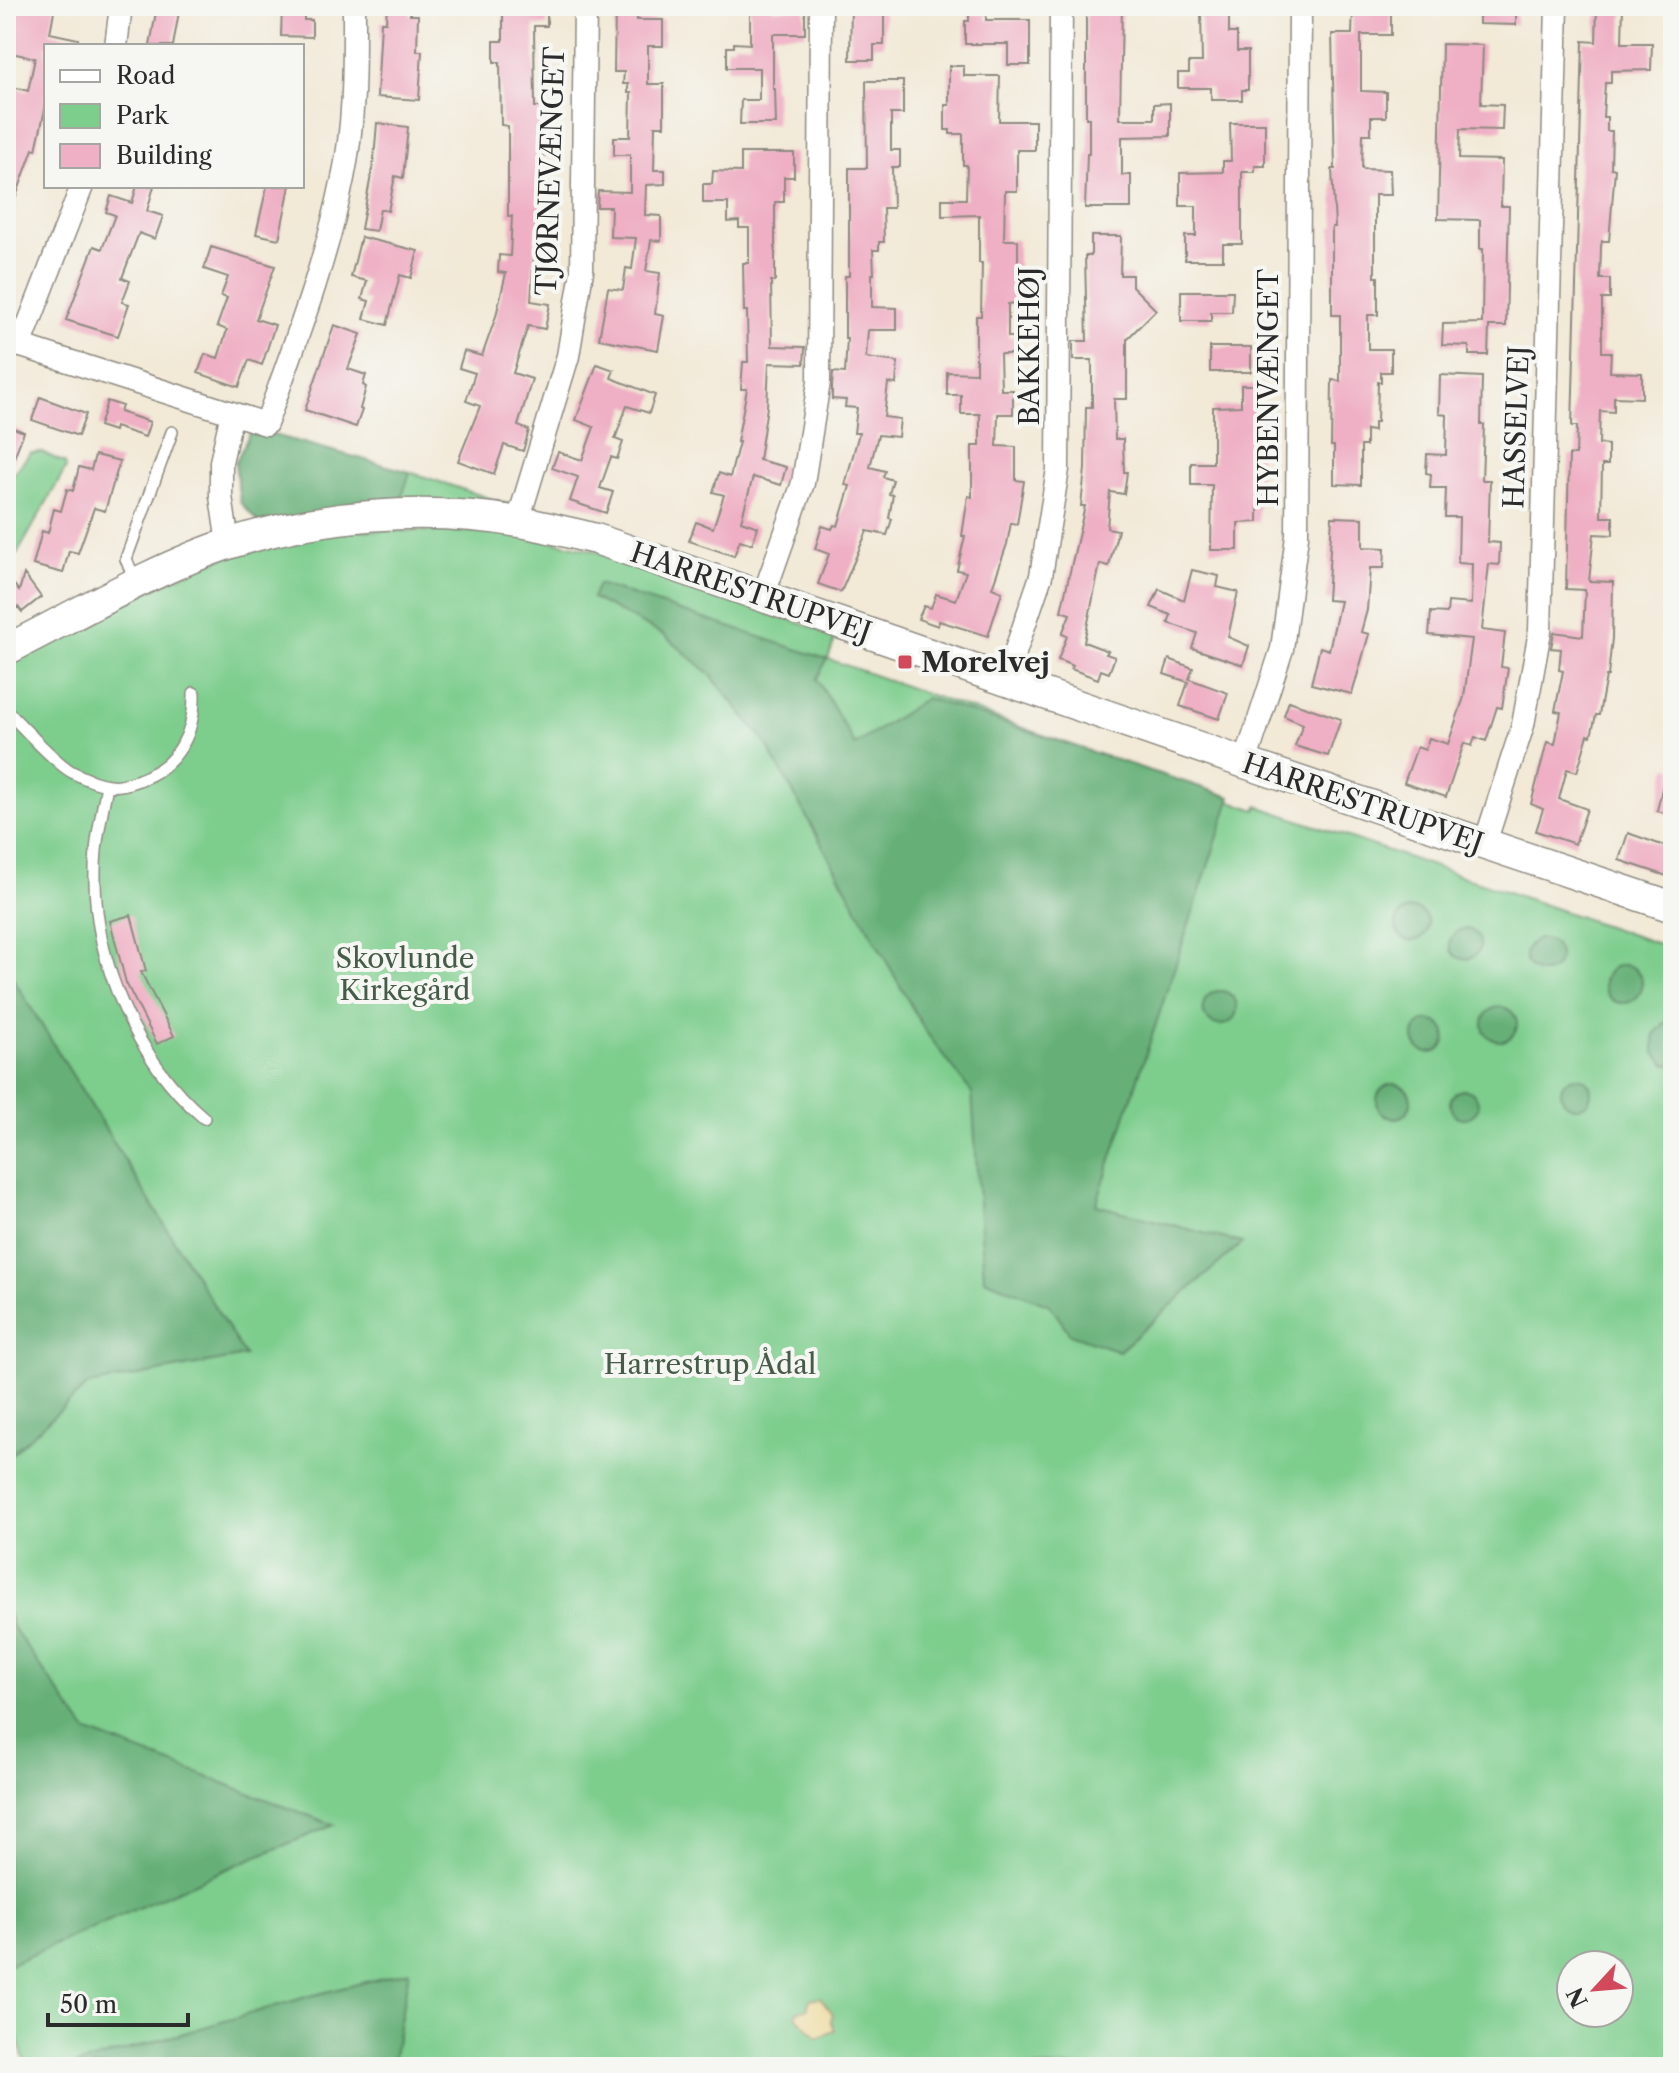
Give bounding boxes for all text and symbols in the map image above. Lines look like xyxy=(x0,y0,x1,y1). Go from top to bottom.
legend xyxy=(44,44,304,188)
street label: TJØRNEVÆNGET xyxy=(529,46,571,296)
text: Road xyxy=(116,61,176,90)
text: Park xyxy=(116,101,169,130)
text: Building xyxy=(116,141,212,170)
street label: BAKKEHØJ xyxy=(1012,266,1046,426)
street label: HYBENVÆNGET xyxy=(1251,269,1285,507)
street label: HASSELVEJ xyxy=(1496,345,1536,509)
street label: HARRESTRUPVEJ xyxy=(626,535,876,649)
place label: Morelvej xyxy=(921,645,1050,679)
marker: Morelvej xyxy=(896,653,914,671)
street label: HARRESTRUPVEJ xyxy=(1238,746,1488,860)
park label: Skovlunde Kirkegård xyxy=(335,941,475,1007)
park label: Harrestrup Ådal xyxy=(604,1347,816,1381)
north arrow xyxy=(1555,1949,1635,2029)
scale bar xyxy=(48,1977,188,2027)
text: N xyxy=(1561,1983,1594,2012)
text: 50 m xyxy=(60,1990,117,2019)

